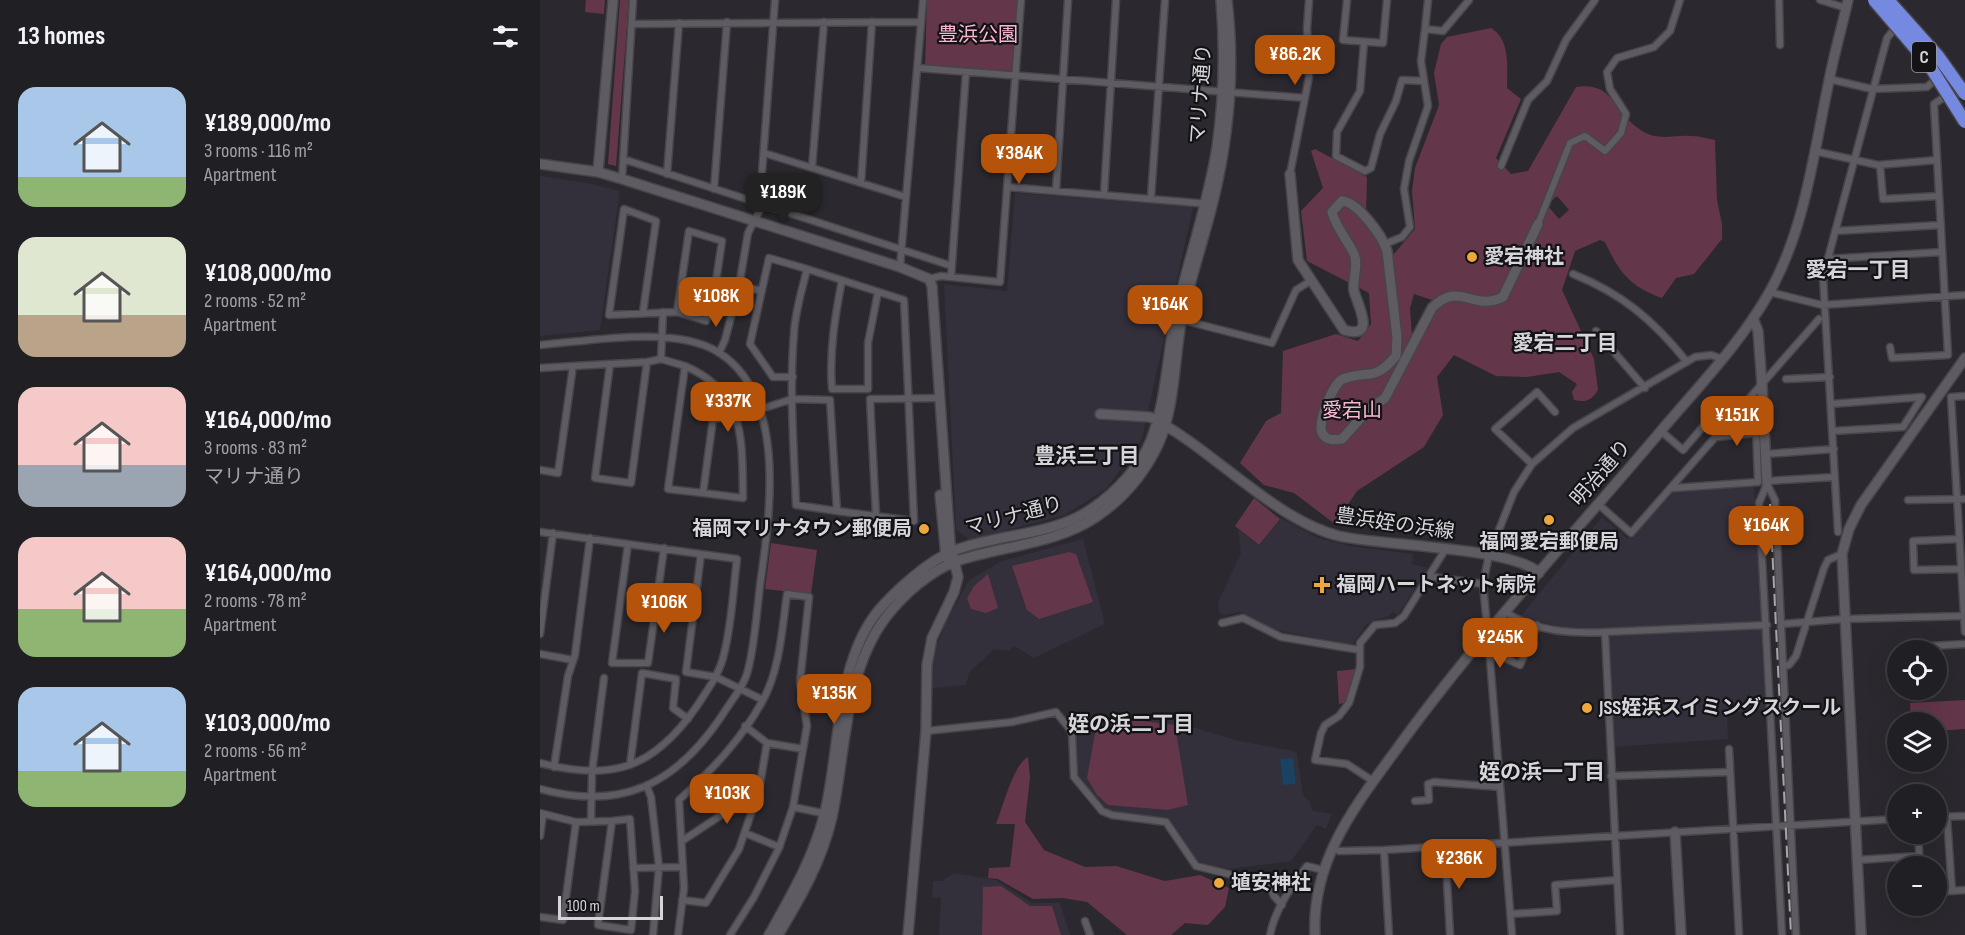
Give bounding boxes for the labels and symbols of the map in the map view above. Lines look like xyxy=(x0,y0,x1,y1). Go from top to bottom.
park label: 豊浜公園 xyxy=(938,23,1018,47)
pin: ¥86.2K xyxy=(1246,35,1344,86)
road number: C xyxy=(1912,42,1936,72)
street label: マリナ通り xyxy=(1186,43,1216,145)
pin: ¥384K xyxy=(977,134,1061,185)
pin: ¥189K xyxy=(741,173,825,224)
place label: 愛宕神社 xyxy=(1484,245,1564,269)
marker: 愛宕神社 xyxy=(1465,250,1479,264)
district label: 愛宕一丁目 xyxy=(1806,258,1911,283)
pin: ¥108K xyxy=(674,277,758,328)
pin: ¥164K xyxy=(1123,285,1207,336)
district label: 愛宕二丁目 xyxy=(1513,331,1618,356)
pin: ¥337K xyxy=(686,382,770,433)
pin: ¥151K xyxy=(1695,396,1779,447)
park label: 愛宕山 xyxy=(1322,399,1382,423)
street label: 明治通り xyxy=(1566,435,1636,511)
district label: 豊浜三丁目 xyxy=(1035,444,1140,469)
street label: マリナ通り xyxy=(963,491,1065,541)
street label: 豊浜姪の浜線 xyxy=(1334,504,1456,544)
pin: ¥164K xyxy=(1724,506,1808,557)
marker: 福岡愛宕郵便局 xyxy=(1542,513,1556,527)
place label: 福岡マリナタウン郵便局 xyxy=(692,517,912,541)
marker: 福岡マリナタウン郵便局 xyxy=(917,522,931,536)
place label: 福岡愛宕郵便局 xyxy=(1479,530,1619,554)
place label: 福岡ハートネット病院 xyxy=(1336,573,1536,597)
marker: 福岡ハートネット病院 xyxy=(1313,576,1331,594)
pin: ¥106K xyxy=(622,583,706,634)
pin: ¥245K xyxy=(1458,618,1542,669)
pin: ¥135K xyxy=(792,674,876,725)
place label: JSS姪浜スイミングスクール xyxy=(1598,696,1841,720)
marker: JSS姪浜スイミングスクール xyxy=(1580,701,1594,715)
district label: 姪の浜二丁目 xyxy=(1068,712,1194,737)
district label: 姪の浜一丁目 xyxy=(1479,760,1605,785)
pin: ¥103K xyxy=(685,774,769,825)
pin: ¥236K xyxy=(1417,839,1501,890)
place label: 埴安神社 xyxy=(1231,871,1311,895)
marker: 埴安神社 xyxy=(1212,876,1226,890)
scale bar xyxy=(558,893,663,920)

